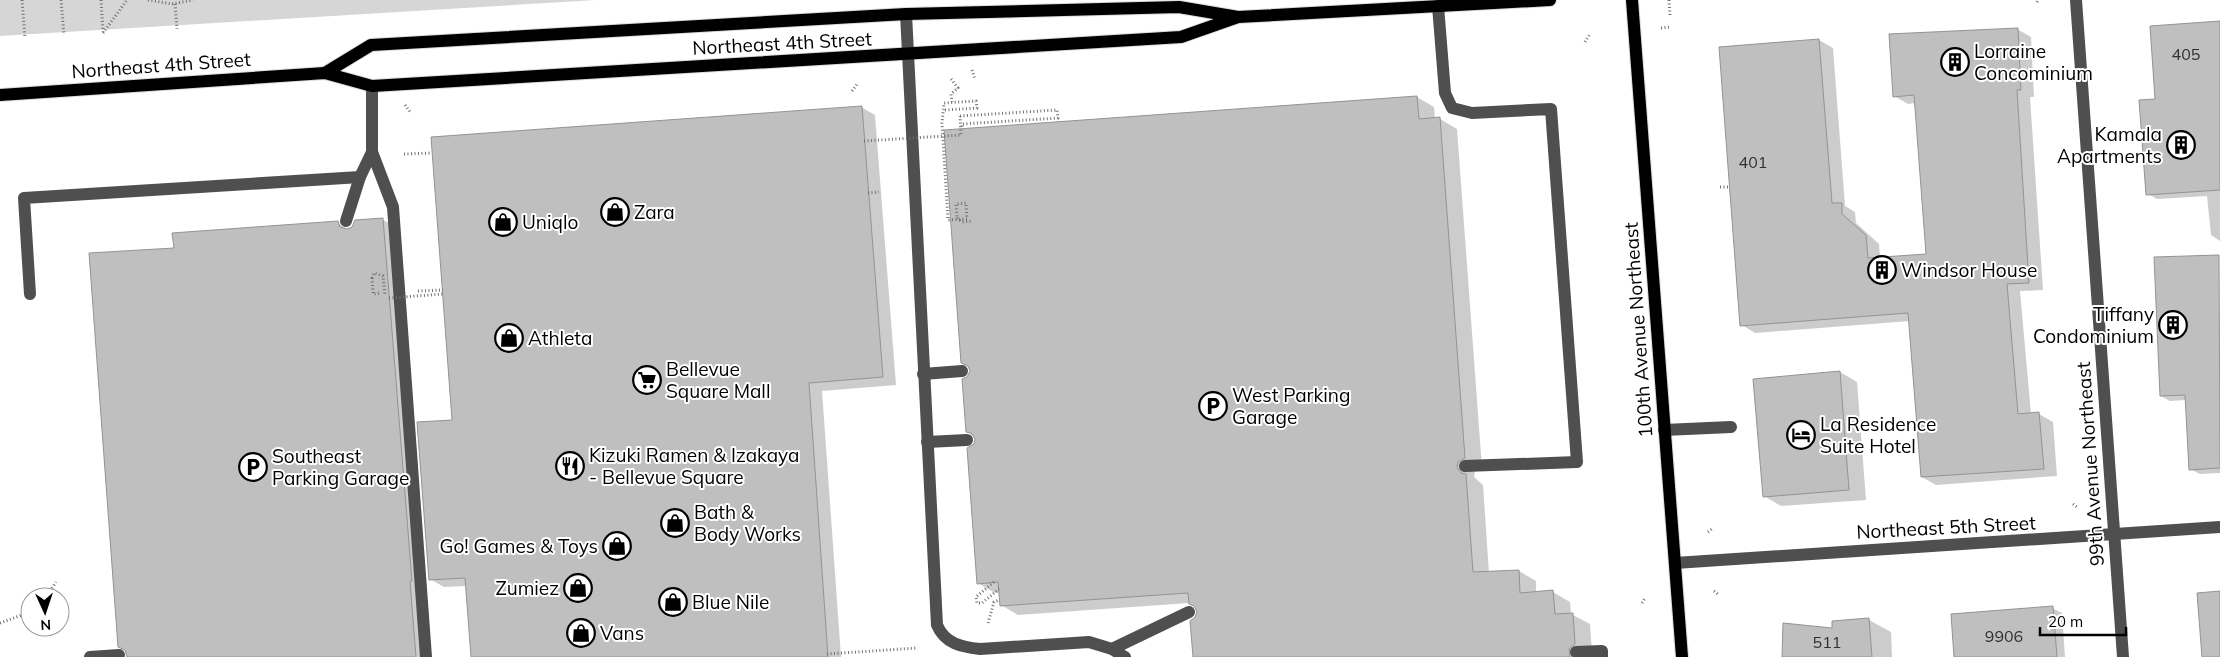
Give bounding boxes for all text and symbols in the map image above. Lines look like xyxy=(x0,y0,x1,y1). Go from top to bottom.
street label: Northeast 4th Street xyxy=(692,26,873,60)
place label: Lorraine Concominium xyxy=(1974,39,2093,85)
house number: 405 xyxy=(2172,44,2200,64)
street label: Northeast 4th Street xyxy=(71,47,252,83)
building icon: Lorraine Concominium xyxy=(1940,47,1970,77)
place label: Kamala Apartments xyxy=(2057,122,2162,168)
building icon: Kamala Apartments xyxy=(2166,130,2196,160)
house number: 401 xyxy=(1739,152,1767,172)
shop icon: Zara xyxy=(600,197,630,227)
place label: Zara xyxy=(634,200,675,224)
shop icon: Uniqlo xyxy=(488,207,518,237)
place label: Uniqlo xyxy=(522,210,578,234)
street label: 100th Avenue Northeast xyxy=(1618,221,1658,439)
building icon: Windsor House xyxy=(1867,255,1897,285)
place label: Windsor House xyxy=(1901,258,2037,282)
place label: Tiffany Condominium xyxy=(2033,302,2154,348)
building icon: Tiffany Condominium xyxy=(2158,310,2188,340)
shop icon: Athleta xyxy=(494,323,524,353)
place label: Athleta xyxy=(528,326,592,350)
place label: Bellevue Square Mall xyxy=(666,357,770,403)
street label: 99th Avenue Northeast xyxy=(2071,361,2109,567)
supermarket icon: Bellevue Square Mall xyxy=(632,365,662,395)
place label: West Parking Garage xyxy=(1232,383,1350,429)
parking icon: West Parking Garage xyxy=(1198,391,1228,421)
place label: La Residence Suite Hotel xyxy=(1820,412,1936,458)
hotel icon: La Residence Suite Hotel xyxy=(1786,420,1816,450)
place label: Kizuki Ramen & Izakaya - Bellevue Square xyxy=(589,443,799,489)
place label: Southeast Parking Garage xyxy=(272,444,409,490)
restaurant icon: Kizuki Ramen & Izakaya - Bellevue Square xyxy=(555,451,585,481)
parking icon: Southeast Parking Garage xyxy=(238,452,268,482)
place label: Bath & Body Works xyxy=(694,500,801,546)
shop icon: Bath & Body Works xyxy=(660,508,690,538)
street label: Northeast 5th Street xyxy=(1856,510,2037,544)
shop icon: Go! Games & Toys xyxy=(602,531,632,561)
place label: Go! Games & Toys xyxy=(440,534,598,558)
shop icon: Zumiez xyxy=(563,573,593,603)
place label: Zumiez xyxy=(496,576,559,600)
north arrow xyxy=(20,587,70,637)
shop icon: Blue Nile xyxy=(658,587,688,617)
place label: Blue Nile xyxy=(692,590,769,614)
scale bar xyxy=(2040,604,2126,636)
text: 20 m xyxy=(2048,612,2083,631)
text: N xyxy=(40,616,51,634)
shop icon: Vans xyxy=(566,618,596,648)
place label: Vans xyxy=(600,621,644,645)
house number: 9906 xyxy=(1985,626,2023,646)
house number: 511 xyxy=(1813,632,1841,652)

